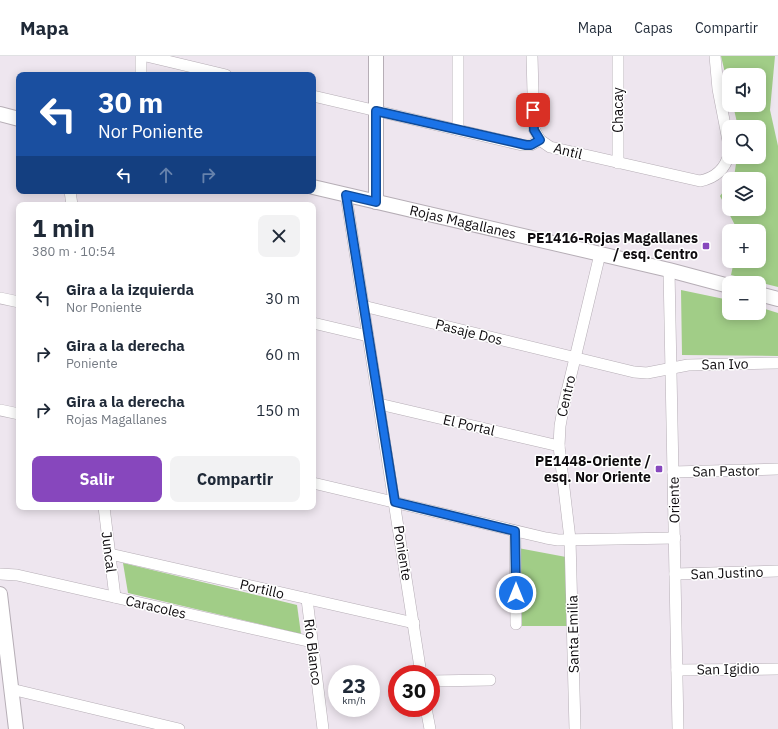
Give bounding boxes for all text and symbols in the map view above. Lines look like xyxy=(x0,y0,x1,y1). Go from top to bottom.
text: Mapa xyxy=(20,16,69,40)
text: Mapa xyxy=(578,19,612,37)
text: Capas xyxy=(634,19,673,37)
text: Compartir xyxy=(695,19,758,37)
map controls xyxy=(722,68,766,320)
button: sound xyxy=(722,68,766,112)
text: 30 m xyxy=(98,84,163,121)
street label: Chacay xyxy=(609,87,627,133)
icon: left xyxy=(32,88,84,140)
pin xyxy=(516,93,550,127)
icon: arrive xyxy=(522,99,544,121)
text: Nor Poniente xyxy=(98,120,203,143)
button: search xyxy=(722,120,766,164)
street label: Antil xyxy=(552,139,585,163)
icon: left xyxy=(113,164,135,186)
icon: ahead xyxy=(155,164,177,186)
icon: right xyxy=(197,164,219,186)
button: layers xyxy=(722,172,766,216)
street label: Rojas Magallanes xyxy=(408,201,518,243)
text: 1 min xyxy=(32,212,95,244)
button: close xyxy=(258,215,300,257)
button: + xyxy=(722,224,766,268)
place label: PE1416-Rojas Magallanes / esq. Centro xyxy=(527,229,698,263)
marker: PE1416-Rojas Magallanes / esq. Centro xyxy=(701,241,711,251)
text: 380 m · 10:54 xyxy=(32,243,115,260)
button: − xyxy=(722,276,766,320)
text: Gira a la izquierda xyxy=(66,280,194,299)
icon: left xyxy=(32,287,54,309)
text: 30 m xyxy=(265,289,300,308)
text: Nor Poniente xyxy=(66,299,142,316)
street label: Pasaje Dos xyxy=(434,315,505,349)
text: Gira a la derecha xyxy=(66,336,185,355)
icon: right xyxy=(32,343,54,365)
text: 60 m xyxy=(265,345,300,364)
text: Poniente xyxy=(66,355,118,372)
street label: San Ivo xyxy=(701,355,749,373)
street label: Centro xyxy=(552,373,580,419)
text: Gira a la derecha xyxy=(66,392,185,411)
icon: right xyxy=(32,399,54,421)
text: 150 m xyxy=(256,401,300,420)
street label: El Portal xyxy=(441,410,497,440)
text: Rojas Magallanes xyxy=(66,411,167,428)
place label: PE1448-Oriente / esq. Nor Oriente xyxy=(535,452,651,486)
button: Salir xyxy=(32,456,162,502)
button: Compartir xyxy=(170,456,300,502)
street label: San Pastor xyxy=(692,461,760,481)
marker: PE1448-Oriente / esq. Nor Oriente xyxy=(654,464,664,474)
street label: Oriente xyxy=(665,476,683,524)
street label: Poniente xyxy=(390,524,416,582)
street label: Juncal xyxy=(98,530,120,574)
street label: San Justino xyxy=(690,563,764,583)
position arrow xyxy=(495,572,537,614)
street label: Portillo xyxy=(238,575,286,603)
street label: Caracoles xyxy=(124,591,188,623)
street label: Santa Emilia xyxy=(563,594,583,673)
street label: Río Blanco xyxy=(300,618,326,686)
street label: San Igidio xyxy=(696,659,760,679)
speed limit sign: 30 xyxy=(388,665,440,717)
text: 23 xyxy=(342,672,366,699)
text: km/h xyxy=(342,694,366,707)

